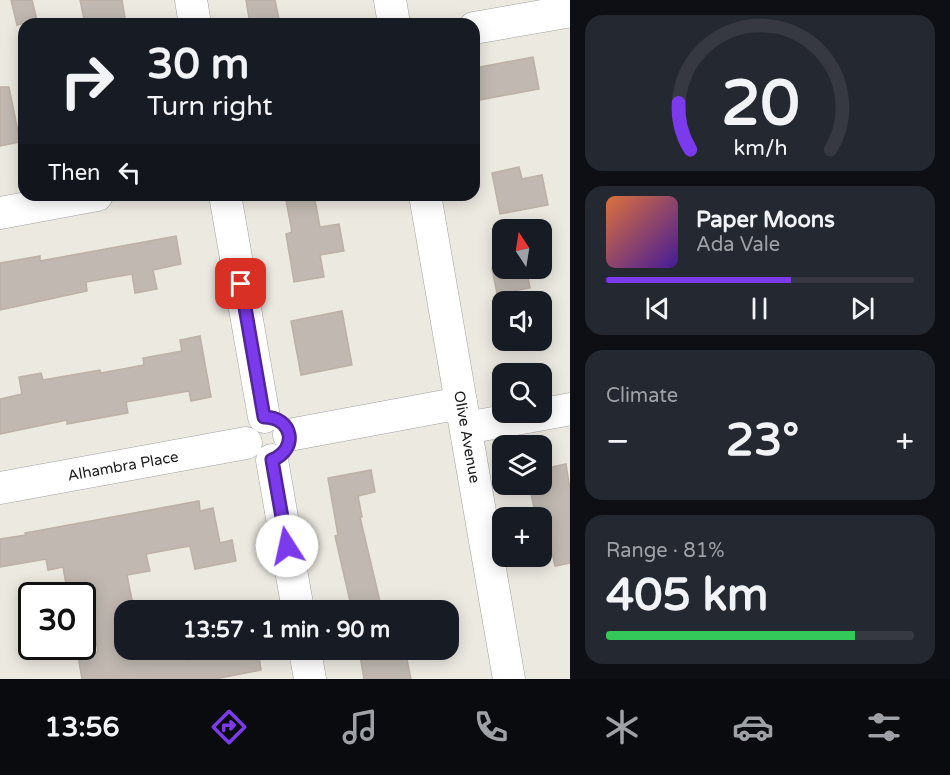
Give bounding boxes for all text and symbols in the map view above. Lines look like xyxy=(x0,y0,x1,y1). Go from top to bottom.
text: 30 m xyxy=(147,39,249,90)
icon: right xyxy=(48,42,126,120)
text: 20 xyxy=(721,67,799,142)
text: Turn right xyxy=(147,90,273,123)
text: km/h xyxy=(733,135,787,161)
icon: left xyxy=(113,156,146,189)
text: Then xyxy=(48,160,101,186)
text: Paper Moons xyxy=(696,207,835,233)
north arrow xyxy=(492,219,552,279)
map controls xyxy=(492,219,552,567)
text: Ada Vale xyxy=(696,233,780,257)
pin xyxy=(215,258,266,309)
icon: arrive xyxy=(224,267,257,300)
button: sound xyxy=(492,291,552,351)
icon: previous xyxy=(641,292,674,325)
icon: pause xyxy=(743,292,776,325)
icon: next xyxy=(846,292,879,325)
button: search xyxy=(492,363,552,423)
text: Climate xyxy=(606,384,678,408)
street label: Olive Avenue xyxy=(450,389,484,485)
text: 23° xyxy=(726,414,799,468)
text: − xyxy=(606,422,630,461)
text: + xyxy=(895,422,914,461)
button: layers xyxy=(492,435,552,495)
street label: Alhambra Place xyxy=(66,447,180,485)
button: + xyxy=(492,507,552,567)
position arrow xyxy=(255,514,319,578)
text: Range · 81% xyxy=(606,539,725,563)
text: 405 km xyxy=(606,569,768,623)
speed limit sign: 30 xyxy=(18,582,96,660)
text: 13:57 · 1 min · 90 m xyxy=(183,617,390,643)
icon: directions xyxy=(208,706,250,748)
icon: music xyxy=(339,706,381,748)
icon: phone xyxy=(470,706,512,748)
icon: climate xyxy=(601,706,643,748)
icon: car xyxy=(732,706,774,748)
icon: filters xyxy=(863,706,905,748)
text: 13:56 xyxy=(45,711,119,744)

